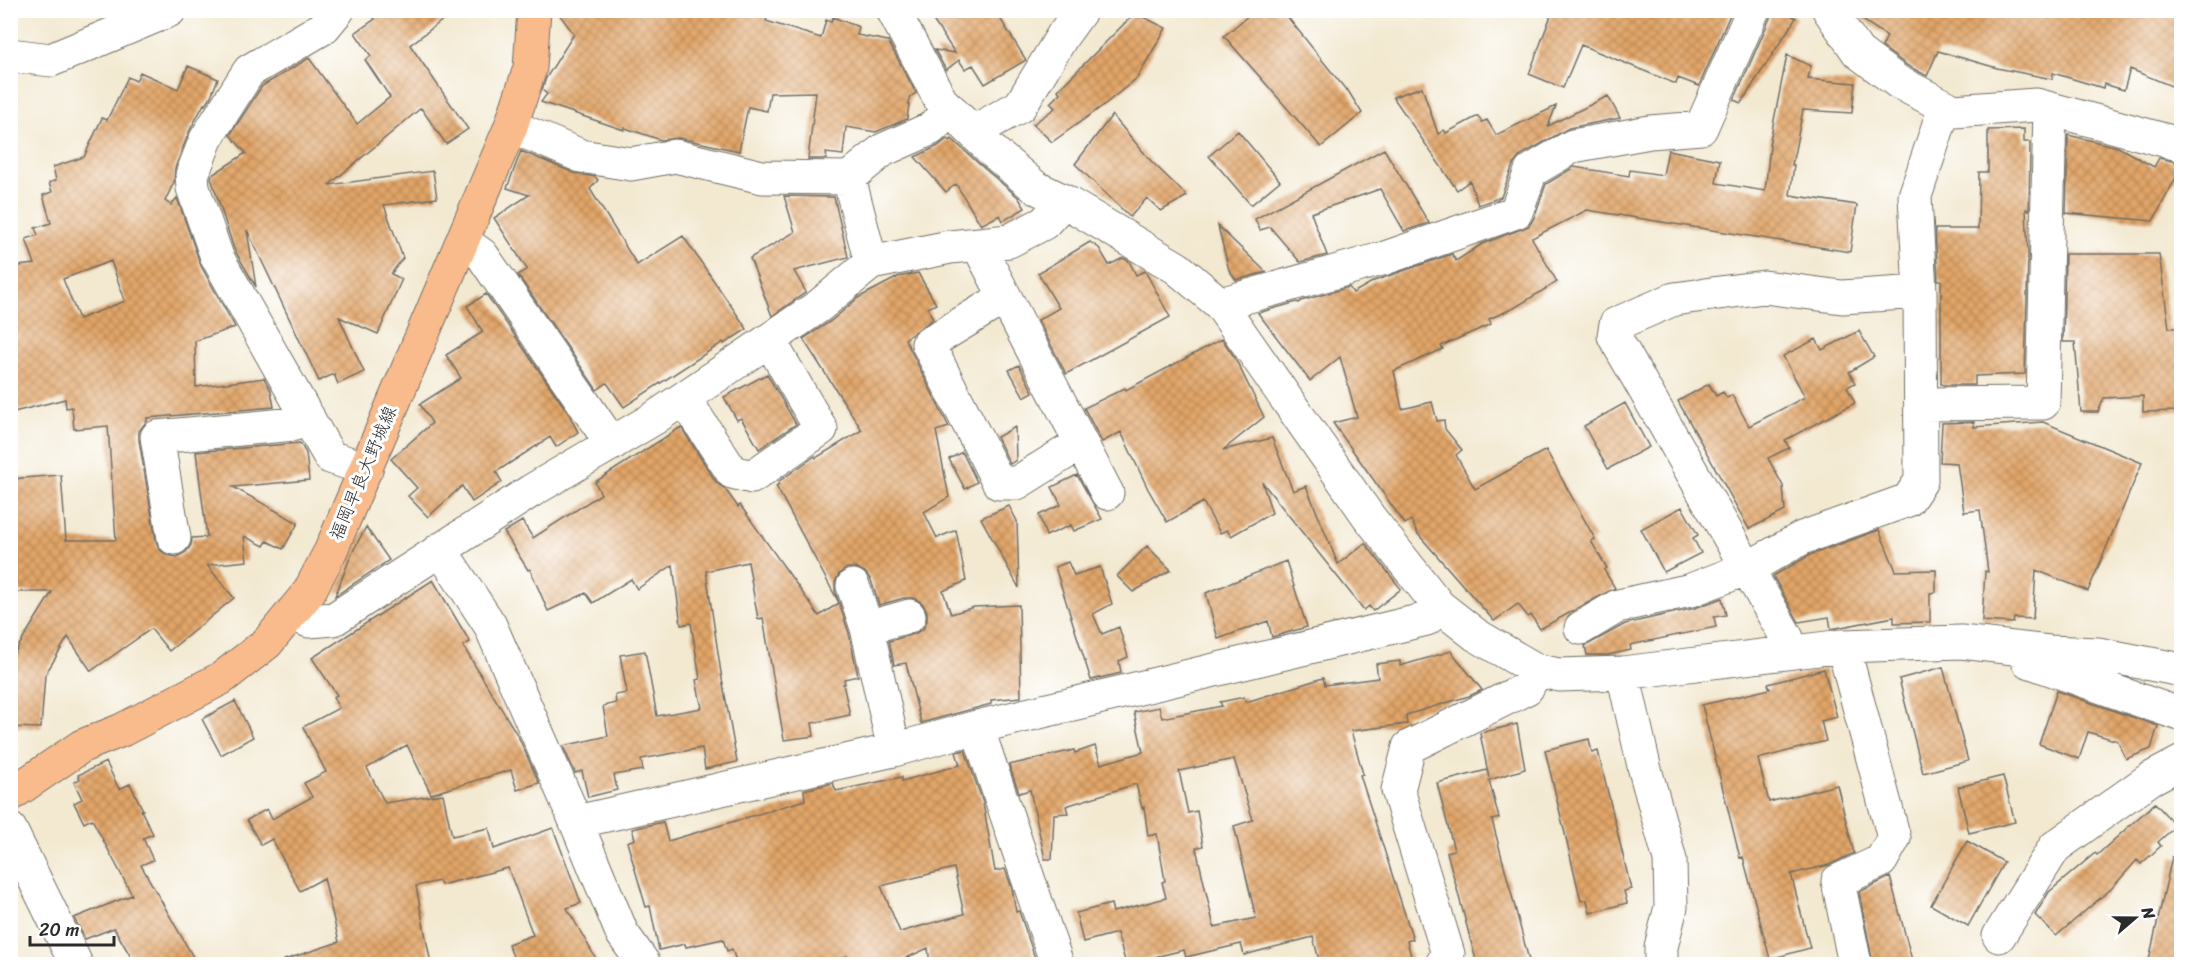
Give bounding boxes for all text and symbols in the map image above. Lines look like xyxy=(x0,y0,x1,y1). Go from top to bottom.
street label: 福岡早良大野城線 xyxy=(320,400,406,546)
north arrow xyxy=(2105,888,2165,948)
text: N xyxy=(2133,902,2164,924)
scale bar xyxy=(30,909,114,947)
text: 20 m xyxy=(39,914,79,946)

